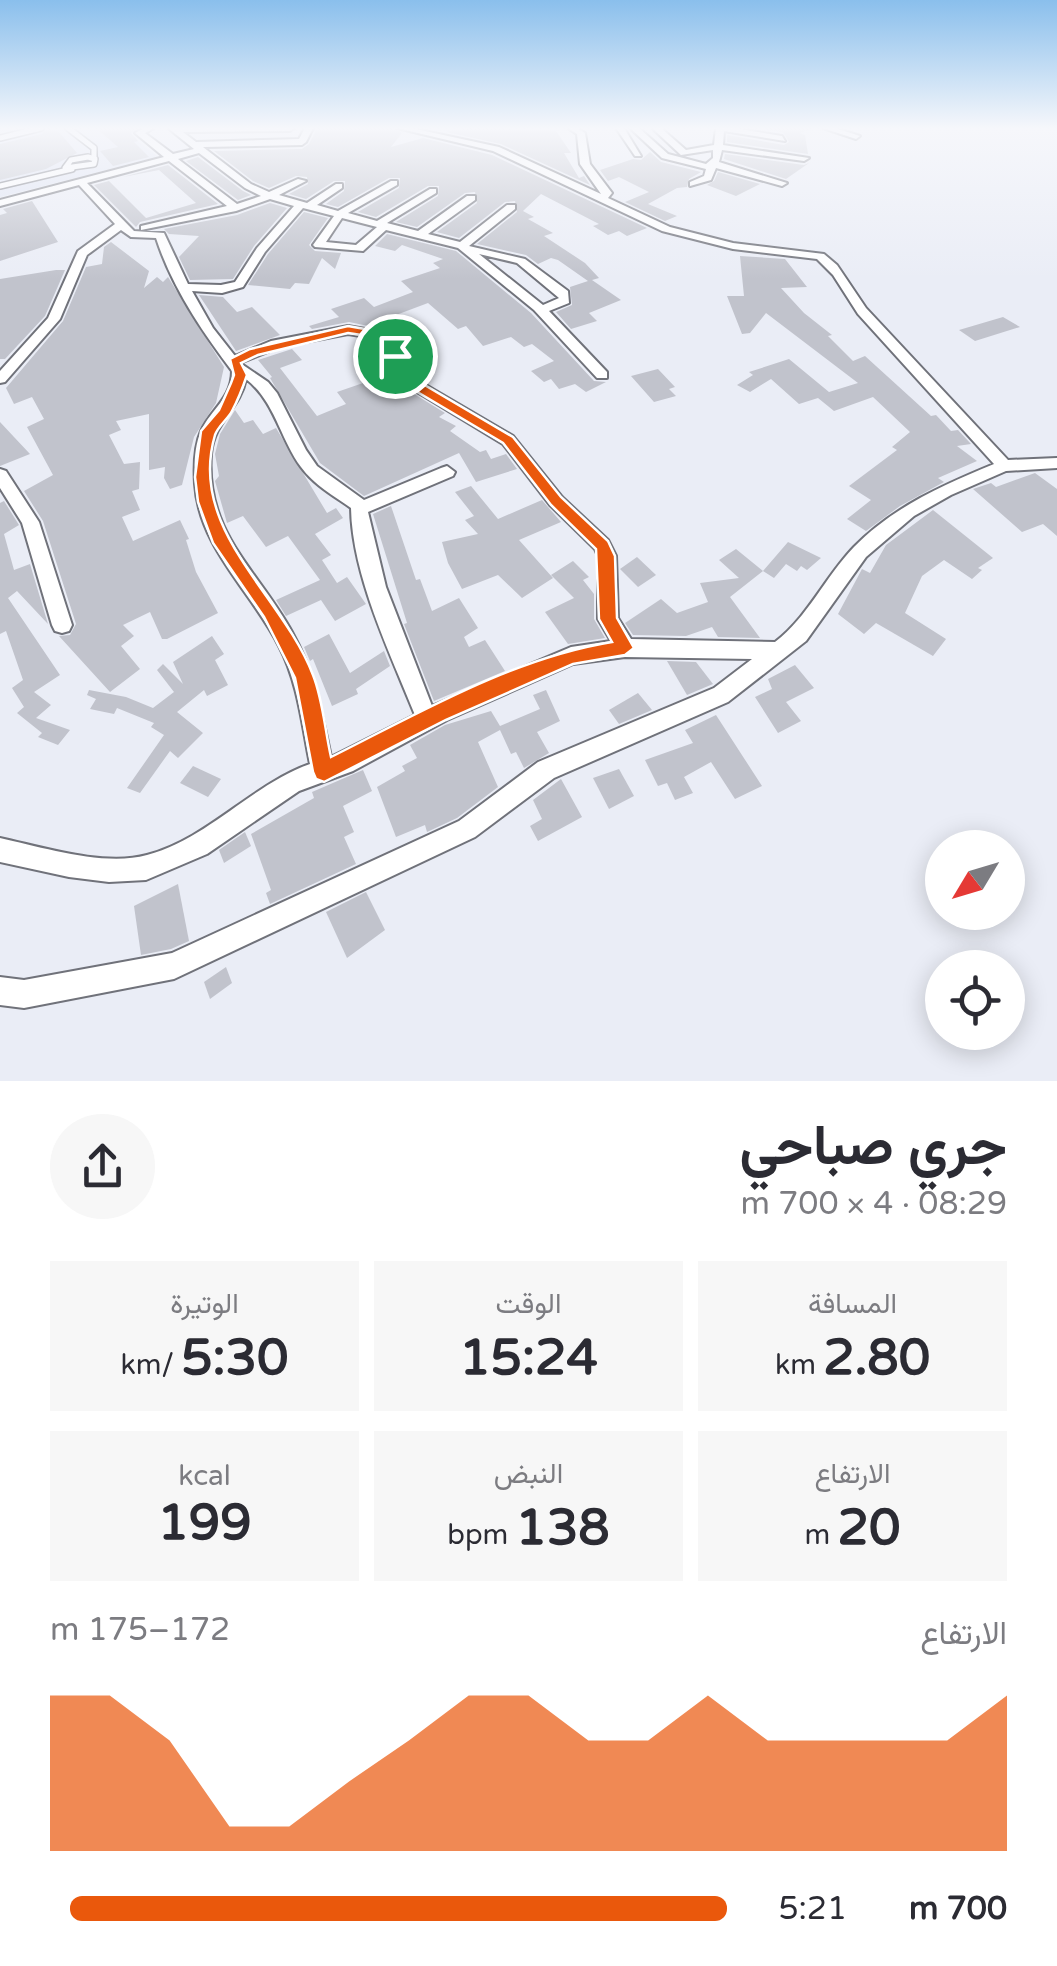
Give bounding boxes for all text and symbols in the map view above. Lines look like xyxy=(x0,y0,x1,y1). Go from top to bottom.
pin xyxy=(353,314,438,399)
icon: arrive xyxy=(368,329,423,384)
north arrow xyxy=(925,830,1025,930)
map controls xyxy=(925,830,1025,1050)
button: locate xyxy=(925,950,1025,1050)
button: share xyxy=(50,1114,155,1219)
text: جري صباحي xyxy=(739,1114,1007,1180)
text: 08:29 · 4 × 700 m xyxy=(741,1185,1007,1223)
text: الوتيرة xyxy=(170,1287,239,1321)
text: الوقت xyxy=(496,1287,561,1321)
text: المسافة xyxy=(808,1287,897,1321)
text: 5:30 xyxy=(181,1328,288,1388)
text: 15:24 xyxy=(459,1328,598,1388)
text: 2.80 xyxy=(823,1328,930,1388)
text: /km xyxy=(121,1348,181,1382)
text: km xyxy=(775,1348,823,1382)
text: النبض xyxy=(494,1457,563,1491)
text: الارتفاع xyxy=(815,1457,890,1491)
text: kcal xyxy=(178,1459,231,1493)
text: 199 xyxy=(157,1493,252,1553)
text: 138 xyxy=(516,1498,610,1558)
text: 20 xyxy=(838,1498,900,1558)
text: bpm xyxy=(447,1518,516,1552)
text: m xyxy=(805,1518,838,1552)
text: 172–175 m xyxy=(50,1611,230,1649)
text: الارتفاع xyxy=(920,1615,1007,1653)
text: 5:21 xyxy=(778,1890,847,1928)
text: 700 m xyxy=(909,1890,1007,1928)

